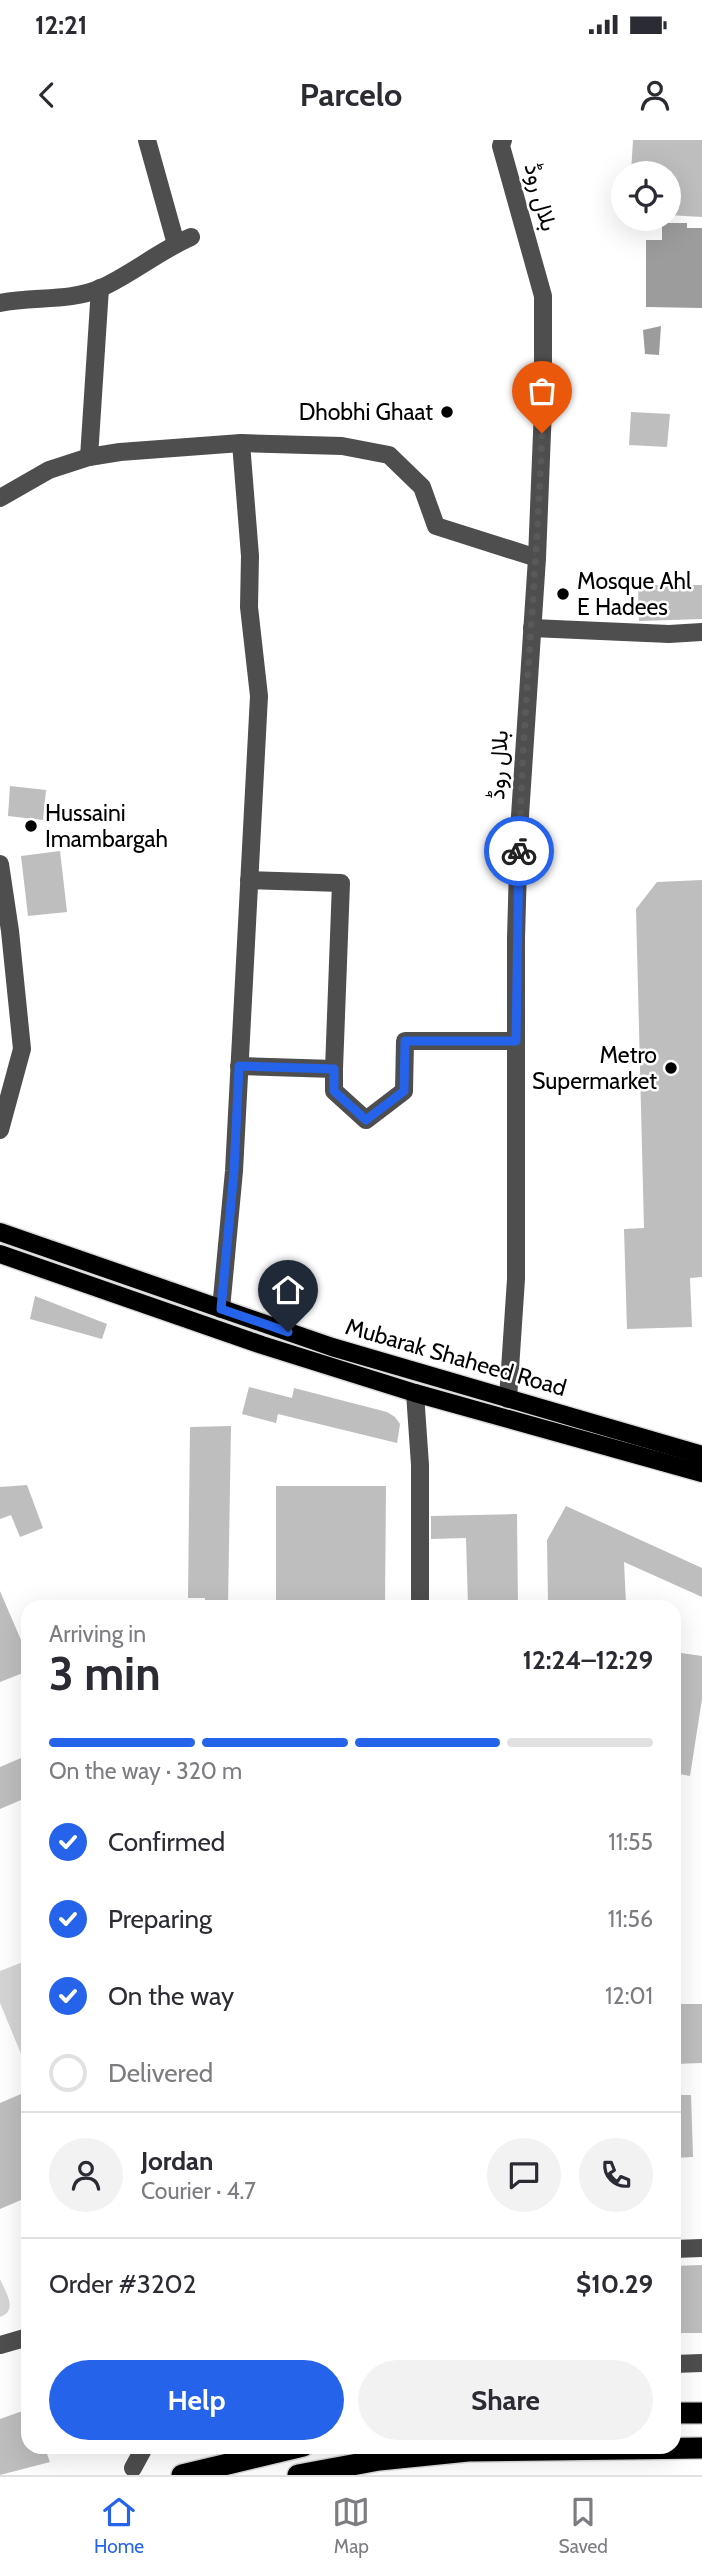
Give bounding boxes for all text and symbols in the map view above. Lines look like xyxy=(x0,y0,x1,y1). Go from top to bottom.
text: 12:21 xyxy=(35,9,87,41)
text: Parcelo xyxy=(300,75,402,114)
icon: back xyxy=(28,76,66,114)
icon: person xyxy=(636,76,674,114)
street label: بلال روڈ xyxy=(518,160,563,234)
map controls xyxy=(611,161,681,231)
button: locate xyxy=(611,161,681,231)
pin xyxy=(512,361,572,433)
icon: bag xyxy=(523,372,561,410)
place label: Dhobhi Ghaat xyxy=(299,398,433,426)
marker: Dhobhi Ghaat xyxy=(439,404,455,420)
place label: Mosque Ahl E Hadees xyxy=(577,567,692,621)
marker: Mosque Ahl E Hadees xyxy=(555,586,571,602)
street label: بلال روڈ xyxy=(482,730,515,800)
place label: Hussaini Imambargah xyxy=(45,799,168,853)
courier xyxy=(484,816,554,886)
marker: Hussaini Imambargah xyxy=(23,818,39,834)
icon: bike xyxy=(500,832,538,870)
place label: Metro Supermarket xyxy=(532,1041,657,1095)
marker: Metro Supermarket xyxy=(663,1060,679,1076)
pin xyxy=(258,1260,318,1332)
icon: home xyxy=(269,1271,307,1309)
street label: Mubarak Shaheed Road xyxy=(342,1312,570,1402)
text: Arriving in xyxy=(49,1620,146,1648)
text: 12:24–12:29 xyxy=(522,1644,653,1676)
text: 3 min xyxy=(49,1646,161,1702)
text: On the way · 320 m xyxy=(49,1757,242,1785)
icon: check xyxy=(49,1823,87,1861)
text: Confirmed xyxy=(108,1826,225,1858)
text: 11:55 xyxy=(608,1828,653,1856)
icon: check xyxy=(49,1900,87,1938)
text: Preparing xyxy=(108,1903,212,1935)
text: 11:56 xyxy=(608,1905,653,1933)
icon: check xyxy=(49,1977,87,2015)
text: On the way xyxy=(108,1980,234,2012)
text: 12:01 xyxy=(605,1982,653,2010)
text: Delivered xyxy=(108,2057,213,2089)
button: person xyxy=(49,2138,123,2212)
button: chat xyxy=(487,2138,561,2212)
button: phone xyxy=(579,2138,653,2212)
text: Jordan xyxy=(141,2145,213,2177)
text: Courier · 4.7 xyxy=(141,2177,256,2205)
text: Order #3202 xyxy=(49,2268,196,2300)
text: $10.29 xyxy=(576,2268,653,2300)
button: Help xyxy=(49,2360,344,2440)
button: Share xyxy=(358,2360,653,2440)
tab: Home xyxy=(94,2493,144,2558)
tab: Map xyxy=(332,2493,370,2558)
tab: Saved xyxy=(559,2493,608,2558)

